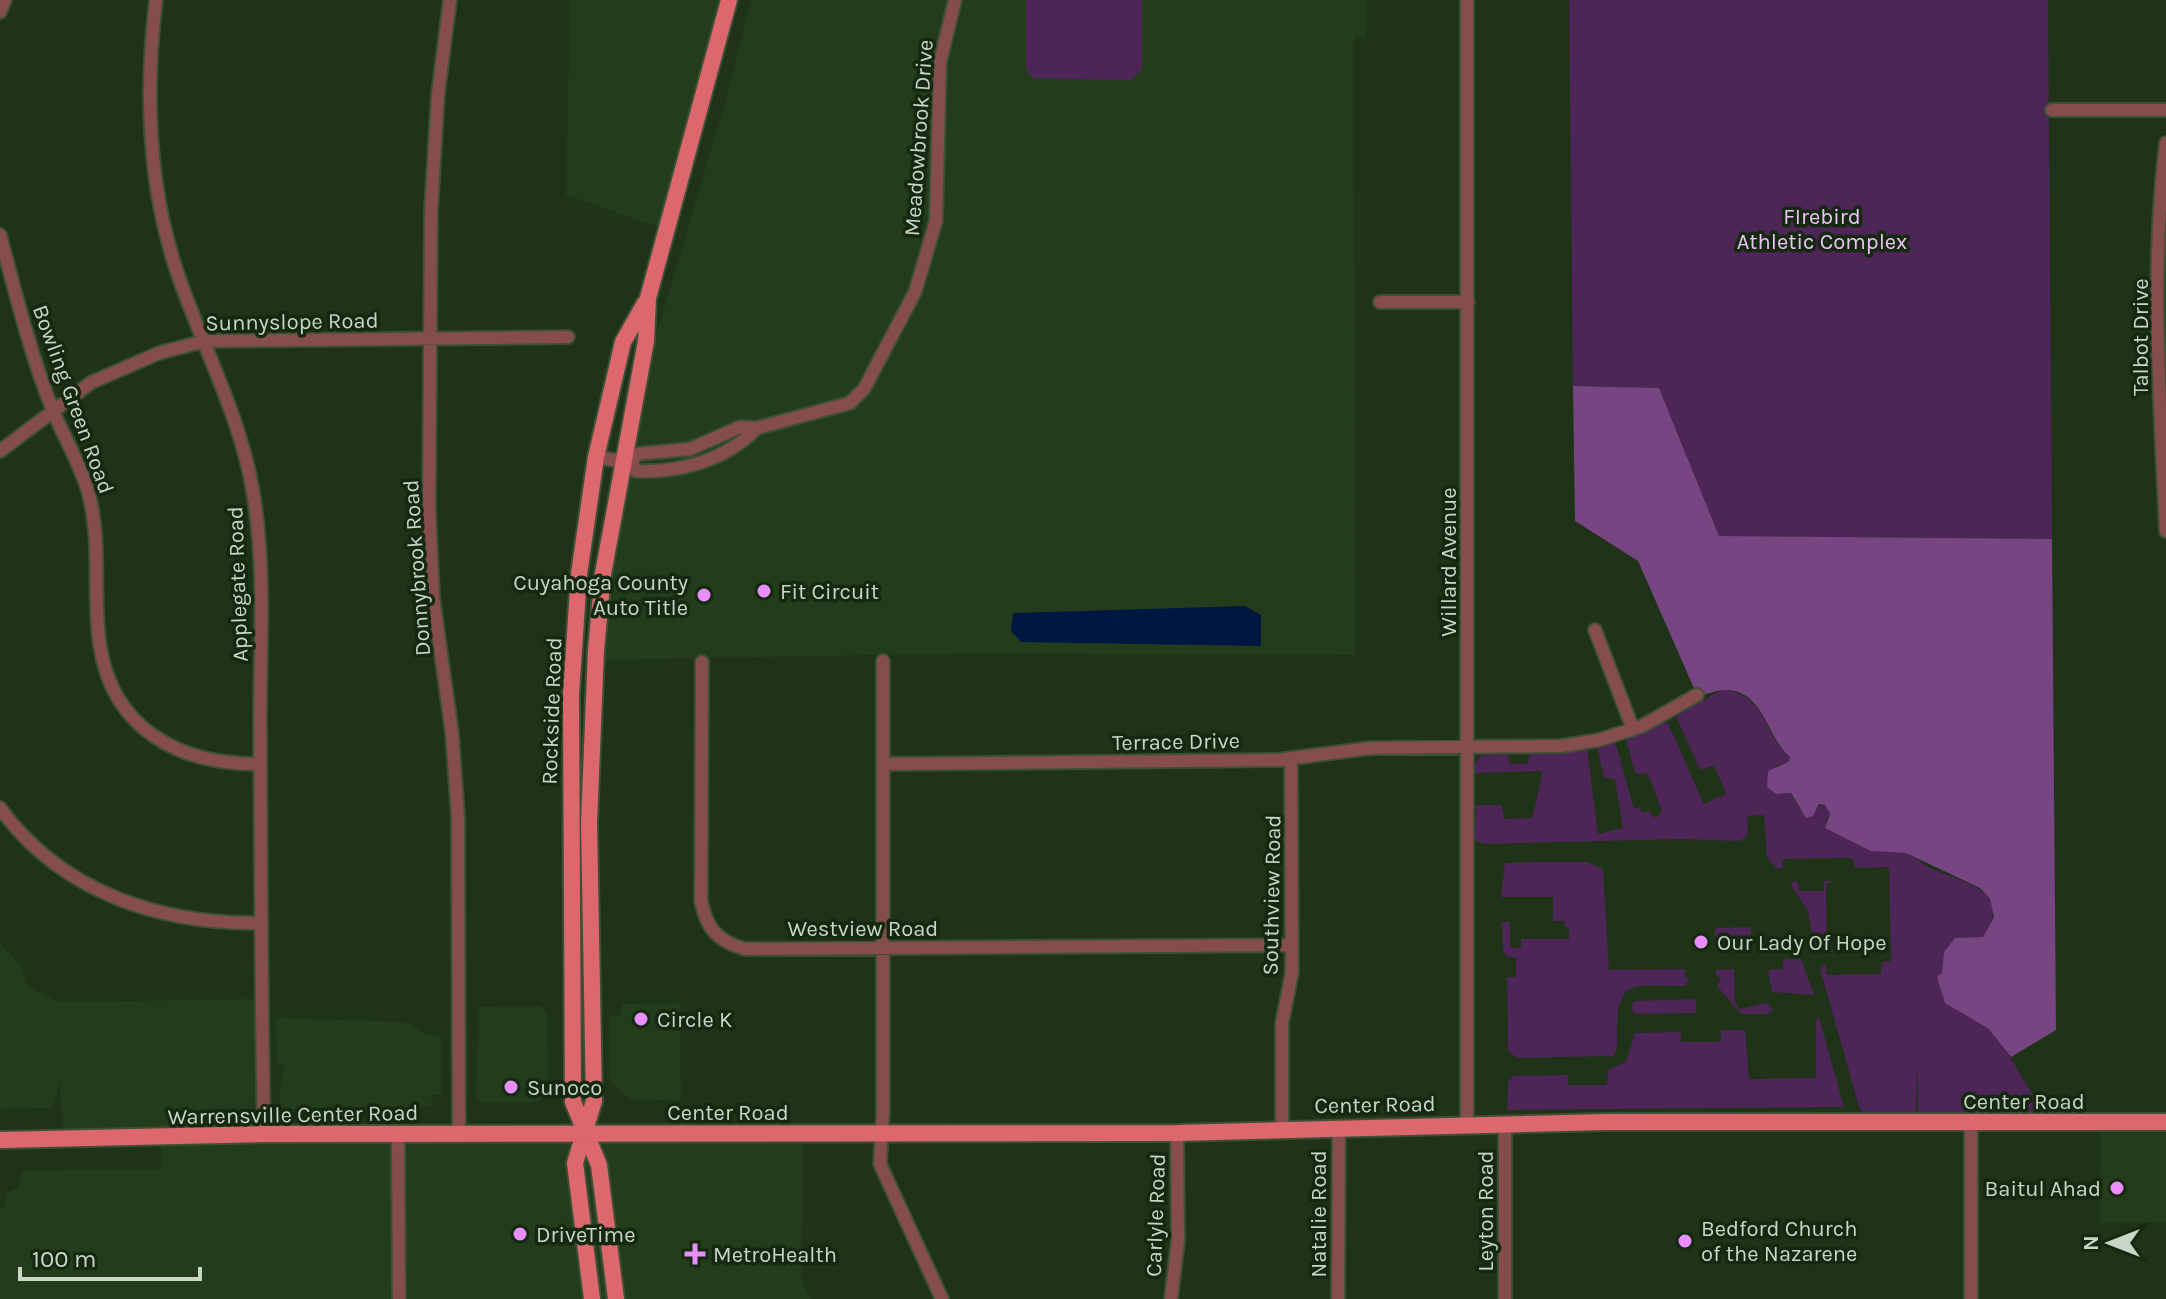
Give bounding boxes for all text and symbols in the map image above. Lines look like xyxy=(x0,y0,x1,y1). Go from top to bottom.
street label: Meadowbrook Drive xyxy=(899,39,939,237)
park label: FIrebird Athletic Complex xyxy=(1737,204,1907,255)
street label: Talbot Drive xyxy=(2128,278,2154,396)
street label: Bowling Green Road xyxy=(27,301,119,497)
street label: Sunnyslope Road xyxy=(205,307,379,337)
street label: Donnybrook Road xyxy=(398,479,436,657)
street label: Willard Avenue xyxy=(1436,487,1462,637)
street label: Applegate Road xyxy=(222,506,254,662)
place label: Cuyahoga County Auto Title xyxy=(513,570,688,621)
place label: Fit Circuit xyxy=(780,579,879,605)
marker: Fit Circuit xyxy=(755,582,773,600)
marker: Cuyahoga County Auto Title xyxy=(695,586,713,604)
street label: Rockside Road xyxy=(536,637,568,785)
street label: Terrace Drive xyxy=(1112,728,1240,756)
street label: Southview Road xyxy=(1258,814,1286,976)
street label: Westview Road xyxy=(788,916,938,942)
place label: Our Lady Of Hope xyxy=(1717,930,1886,956)
marker: Our Lady Of Hope xyxy=(1692,933,1710,951)
place label: Circle K xyxy=(657,1007,732,1033)
marker: Circle K xyxy=(632,1010,650,1028)
place label: Sunoco xyxy=(527,1075,602,1101)
marker: Sunoco xyxy=(502,1078,520,1096)
street label: Center Road xyxy=(1963,1089,2085,1115)
street label: Center Road xyxy=(1314,1091,1436,1119)
street label: Warrensville Center Road xyxy=(167,1100,419,1130)
street label: Center Road xyxy=(667,1100,789,1126)
street label: Natalie Road xyxy=(1306,1150,1332,1278)
street label: Leyton Road xyxy=(1473,1150,1499,1272)
street label: Carlyle Road xyxy=(1141,1153,1171,1277)
place label: Baitul Ahad xyxy=(1985,1176,2101,1202)
marker: Baitul Ahad xyxy=(2108,1179,2126,1197)
north arrow xyxy=(2070,1203,2150,1283)
place label: Bedford Church of the Nazarene xyxy=(1701,1216,1857,1267)
place label: DriveTime xyxy=(536,1222,635,1248)
marker: DriveTime xyxy=(511,1225,529,1243)
scale bar xyxy=(20,1231,200,1281)
marker: Bedford Church of the Nazarene xyxy=(1676,1232,1694,1250)
text: N xyxy=(2078,1235,2104,1251)
place label: MetroHealth xyxy=(713,1242,837,1268)
marker: MetroHealth xyxy=(684,1243,706,1265)
text: 100 m xyxy=(32,1245,97,1273)

